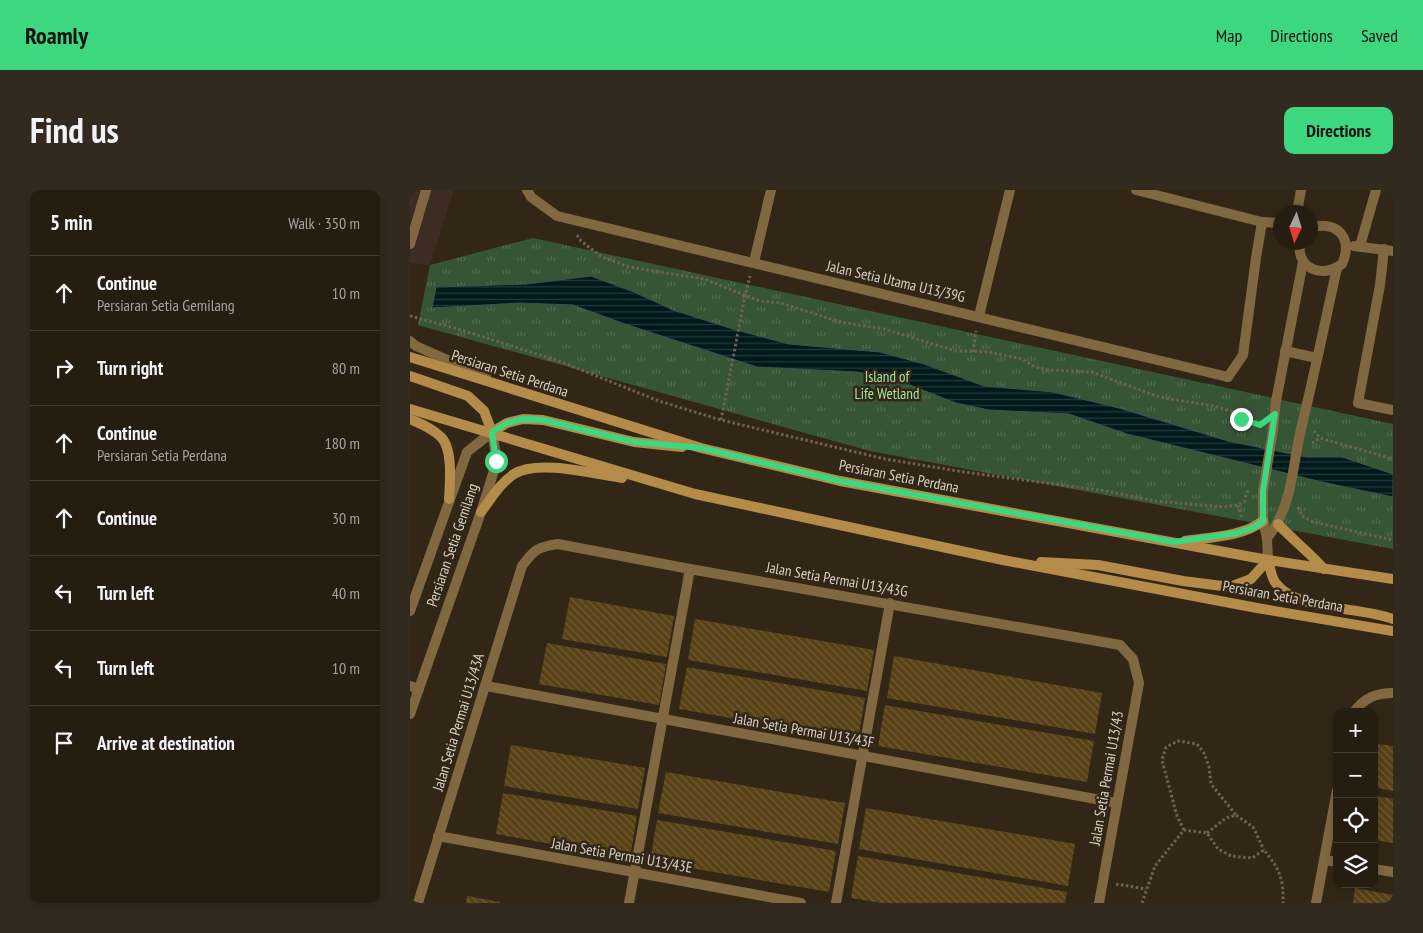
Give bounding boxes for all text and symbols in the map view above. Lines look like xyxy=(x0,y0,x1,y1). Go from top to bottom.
text: Roamly xyxy=(25,20,88,51)
text: Map xyxy=(1216,24,1242,47)
text: Directions xyxy=(1270,24,1333,47)
text: Saved xyxy=(1361,24,1398,47)
text: Find us xyxy=(30,107,119,153)
button: Directions xyxy=(1284,107,1393,154)
north arrow xyxy=(1273,205,1318,250)
text: 5 min xyxy=(50,209,92,236)
text: Walk · 350 m xyxy=(288,213,360,233)
street label: Jalan Setia Utama U13/39G xyxy=(824,256,967,306)
text: Continue xyxy=(97,271,157,295)
icon: ahead xyxy=(50,279,78,307)
text: 10 m xyxy=(332,283,360,303)
text: Persiaran Setia Gemilang xyxy=(97,295,235,315)
street label: Persiaran Setia Perdana xyxy=(449,345,571,401)
icon: right xyxy=(50,354,78,382)
text: Turn right xyxy=(97,356,163,380)
text: 80 m xyxy=(332,358,360,378)
park label: Island of Life Wetland xyxy=(855,367,919,403)
route end xyxy=(1230,408,1253,431)
text: Continue xyxy=(97,421,157,445)
icon: ahead xyxy=(50,429,78,457)
text: 180 m xyxy=(325,433,360,453)
text: Persiaran Setia Perdana xyxy=(97,445,227,465)
route start xyxy=(485,450,508,473)
street label: Persiaran Setia Perdana xyxy=(837,455,961,497)
street label: Persiaran Setia Gemilang xyxy=(422,481,482,609)
icon: ahead xyxy=(50,504,78,532)
text: Continue xyxy=(97,506,157,530)
text: 30 m xyxy=(332,508,360,528)
street label: Jalan Setia Permai U13/43G xyxy=(764,557,909,601)
street label: Persiaran Setia Perdana xyxy=(1221,576,1345,616)
icon: left xyxy=(50,579,78,607)
text: Turn left xyxy=(97,581,154,605)
text: 40 m xyxy=(332,583,360,603)
street label: Jalan Setia Permai U13/43A xyxy=(428,650,488,794)
icon: left xyxy=(50,654,78,682)
text: Turn left xyxy=(97,656,154,680)
text: 10 m xyxy=(332,658,360,678)
street label: Jalan Setia Permai U13/43F xyxy=(731,708,876,752)
map controls xyxy=(1333,708,1378,888)
button: + xyxy=(1333,708,1378,753)
street label: Jalan Setia Permai U13/43 xyxy=(1085,709,1127,848)
icon: arrive xyxy=(50,729,78,757)
text: Arrive at destination xyxy=(97,731,235,755)
button: − xyxy=(1333,753,1378,798)
button: locate xyxy=(1333,798,1378,843)
street label: Jalan Setia Permai U13/43E xyxy=(549,833,694,877)
button: layers xyxy=(1333,843,1378,888)

